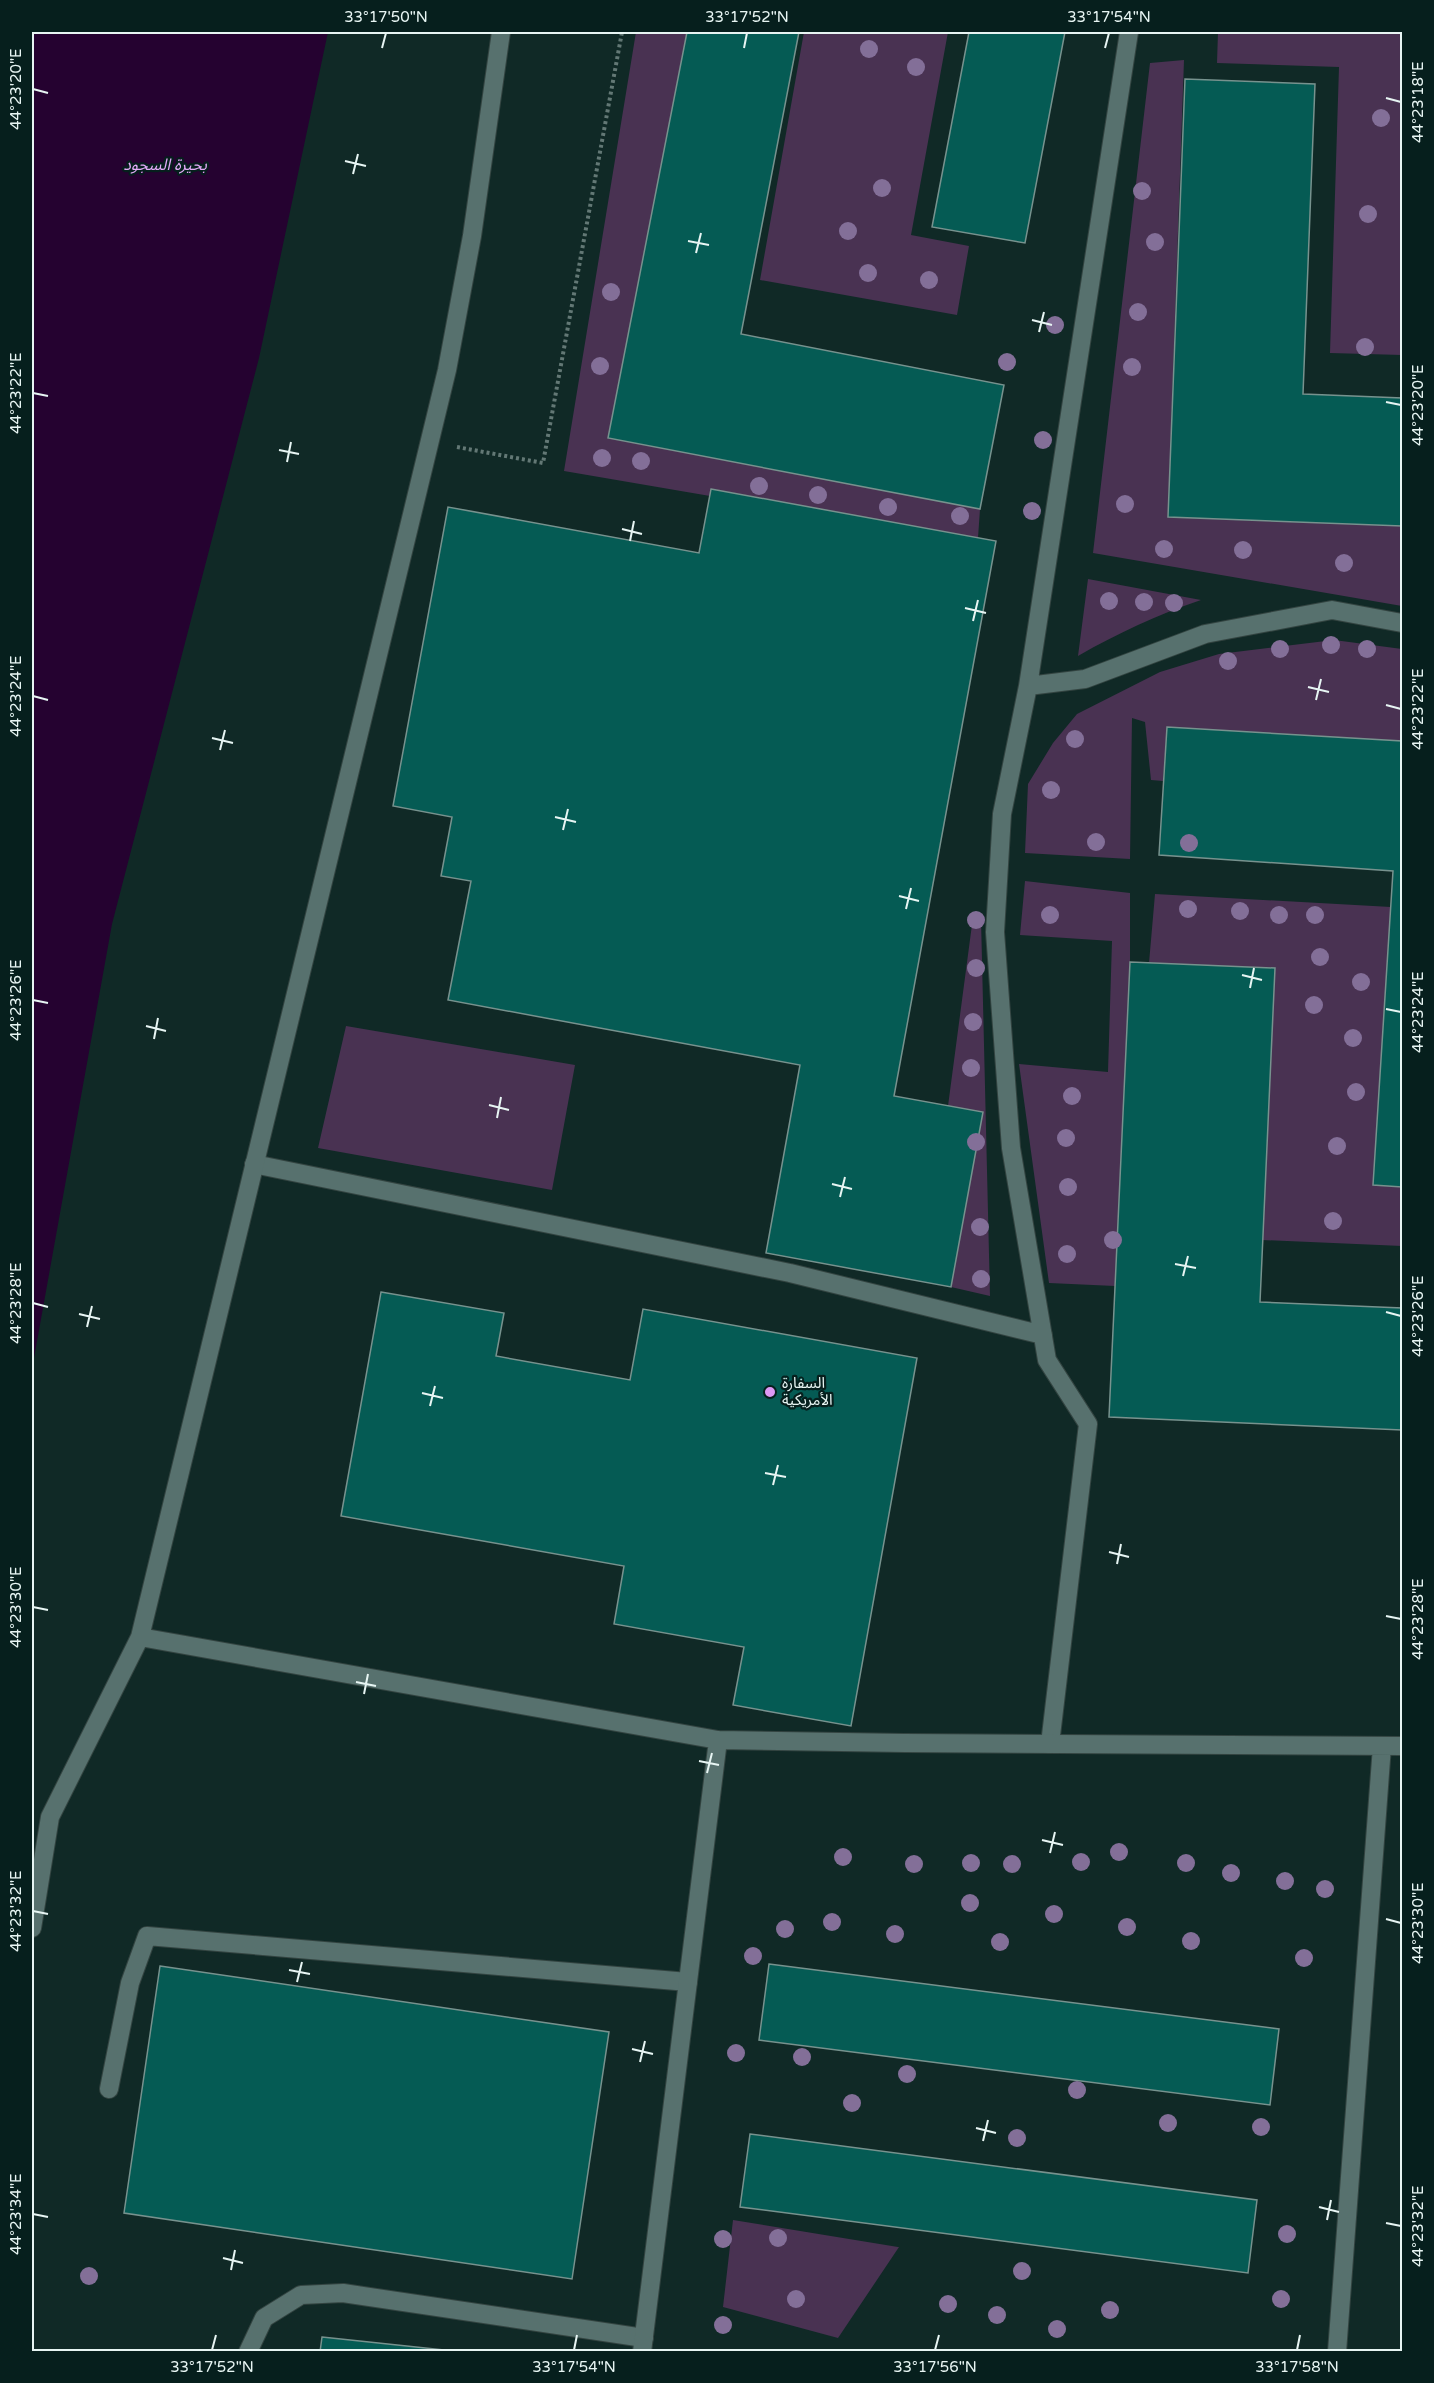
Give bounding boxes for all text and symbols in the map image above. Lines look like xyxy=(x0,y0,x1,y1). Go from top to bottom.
text: 33°17'50"N xyxy=(344,8,428,26)
text: 33°17'52"N xyxy=(705,8,789,26)
text: 33°17'54"N xyxy=(1067,8,1151,26)
text: 44°23'20"E xyxy=(7,48,25,130)
text: 44°23'18"E xyxy=(1409,61,1427,143)
water label: بحيرة السجود xyxy=(123,155,208,175)
text: 44°23'22"E xyxy=(7,352,25,434)
text: 44°23'20"E xyxy=(1409,364,1427,446)
text: 44°23'24"E xyxy=(7,655,25,737)
text: 44°23'22"E xyxy=(1409,668,1427,750)
text: 44°23'26"E xyxy=(7,959,25,1041)
text: 44°23'24"E xyxy=(1409,971,1427,1053)
text: 44°23'28"E xyxy=(7,1262,25,1344)
text: 44°23'26"E xyxy=(1409,1275,1427,1357)
place label: السفارة الأمريكية xyxy=(782,1374,833,1409)
marker: السفارة الأمريكية xyxy=(763,1385,777,1399)
text: 44°23'30"E xyxy=(7,1566,25,1648)
text: 44°23'28"E xyxy=(1409,1578,1427,1660)
text: 44°23'32"E xyxy=(7,1870,25,1952)
text: 44°23'30"E xyxy=(1409,1882,1427,1964)
text: 44°23'34"E xyxy=(7,2173,25,2255)
text: 44°23'32"E xyxy=(1409,2185,1427,2267)
text: 33°17'52"N xyxy=(170,2358,254,2376)
text: 33°17'54"N xyxy=(532,2358,616,2376)
text: 33°17'56"N xyxy=(893,2358,977,2376)
text: 33°17'58"N xyxy=(1255,2358,1339,2376)

